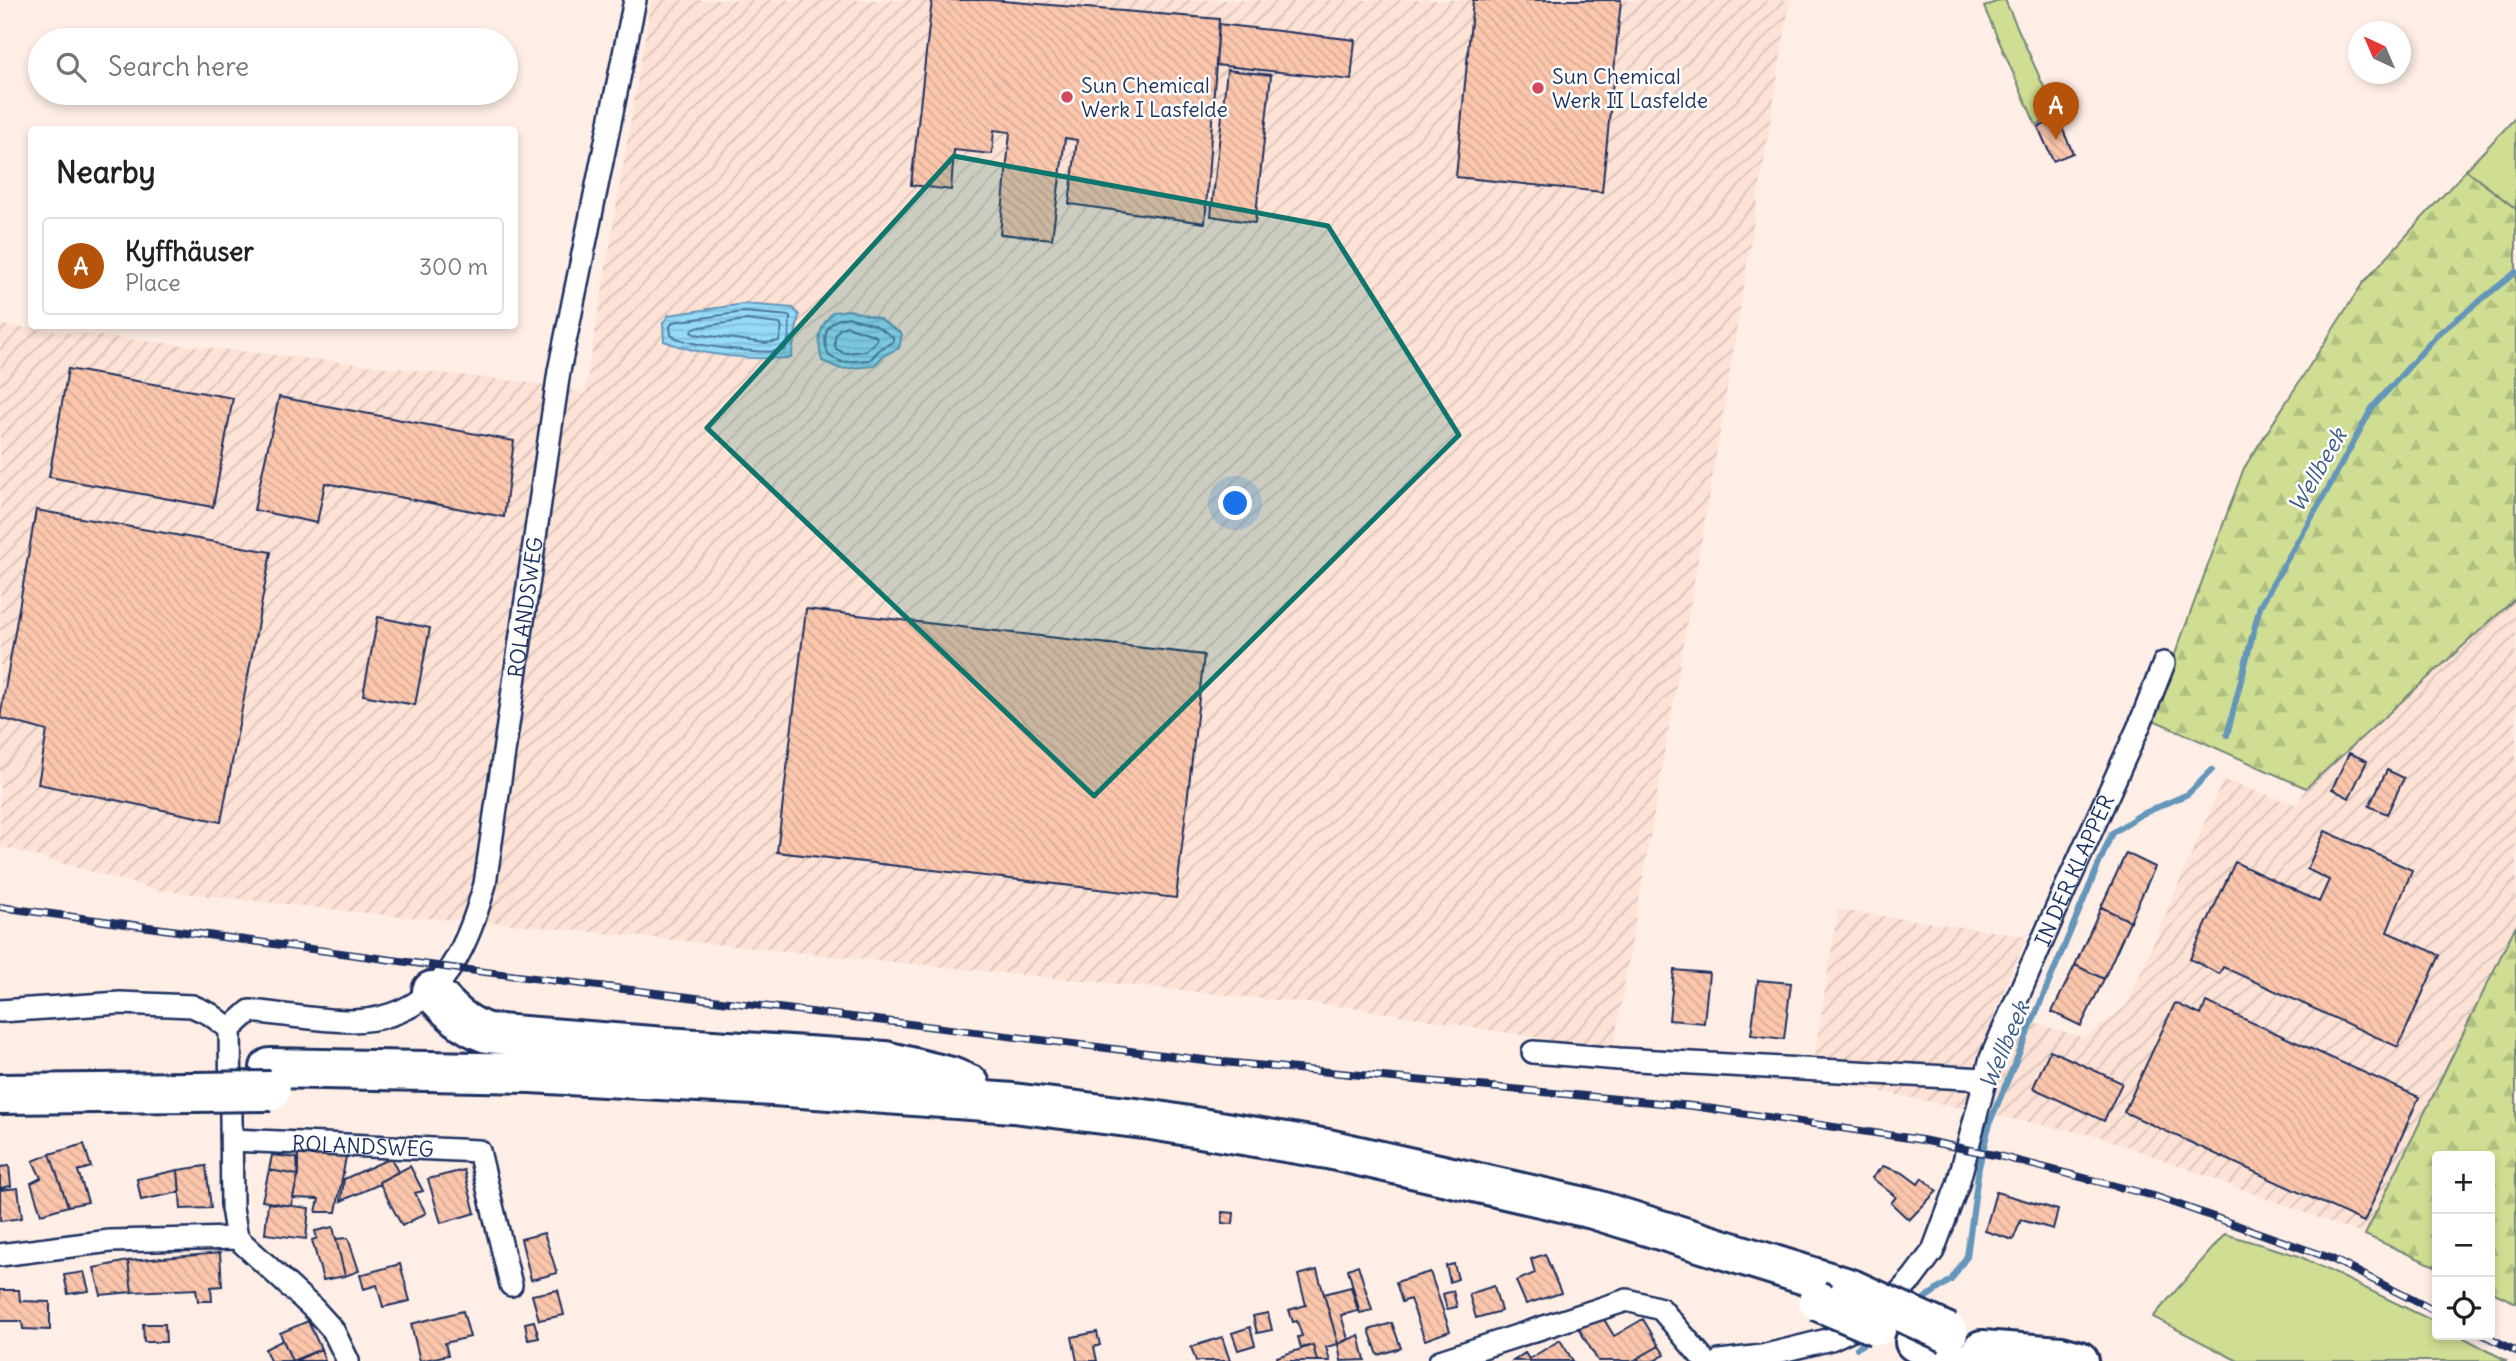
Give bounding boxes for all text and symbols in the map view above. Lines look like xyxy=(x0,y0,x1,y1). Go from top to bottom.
north arrow xyxy=(2348,21,2411,84)
search box xyxy=(28,28,518,105)
icon: search xyxy=(52,48,90,86)
text: Search here xyxy=(108,50,249,83)
place label: Sun Chemical Werk II Lasfelde xyxy=(1552,63,1708,114)
place label: Sun Chemical Werk I Lasfelde xyxy=(1081,72,1228,123)
marker: Sun Chemical Werk II Lasfelde xyxy=(1530,80,1546,96)
pin: A xyxy=(2033,82,2079,140)
marker: Sun Chemical Werk I Lasfelde xyxy=(1059,89,1075,105)
text: Nearby xyxy=(56,153,156,191)
text: Kyffhäuser xyxy=(125,235,254,268)
text: A xyxy=(74,252,88,281)
text: 300 m xyxy=(419,252,488,281)
text: Place xyxy=(125,268,181,297)
water label: Wellbeek xyxy=(2281,422,2353,517)
your location xyxy=(1218,486,1252,520)
street label: ROLANDSWEG xyxy=(501,535,548,679)
street label: IN DER KLAPPER xyxy=(2028,790,2120,950)
water label: Wellbeek xyxy=(1973,996,2036,1093)
street label: ROLANDSWEG xyxy=(291,1129,434,1162)
map controls xyxy=(2432,1151,2495,1340)
button: + xyxy=(2432,1151,2495,1214)
button: − xyxy=(2432,1214,2495,1277)
button: locate xyxy=(2432,1277,2495,1340)

